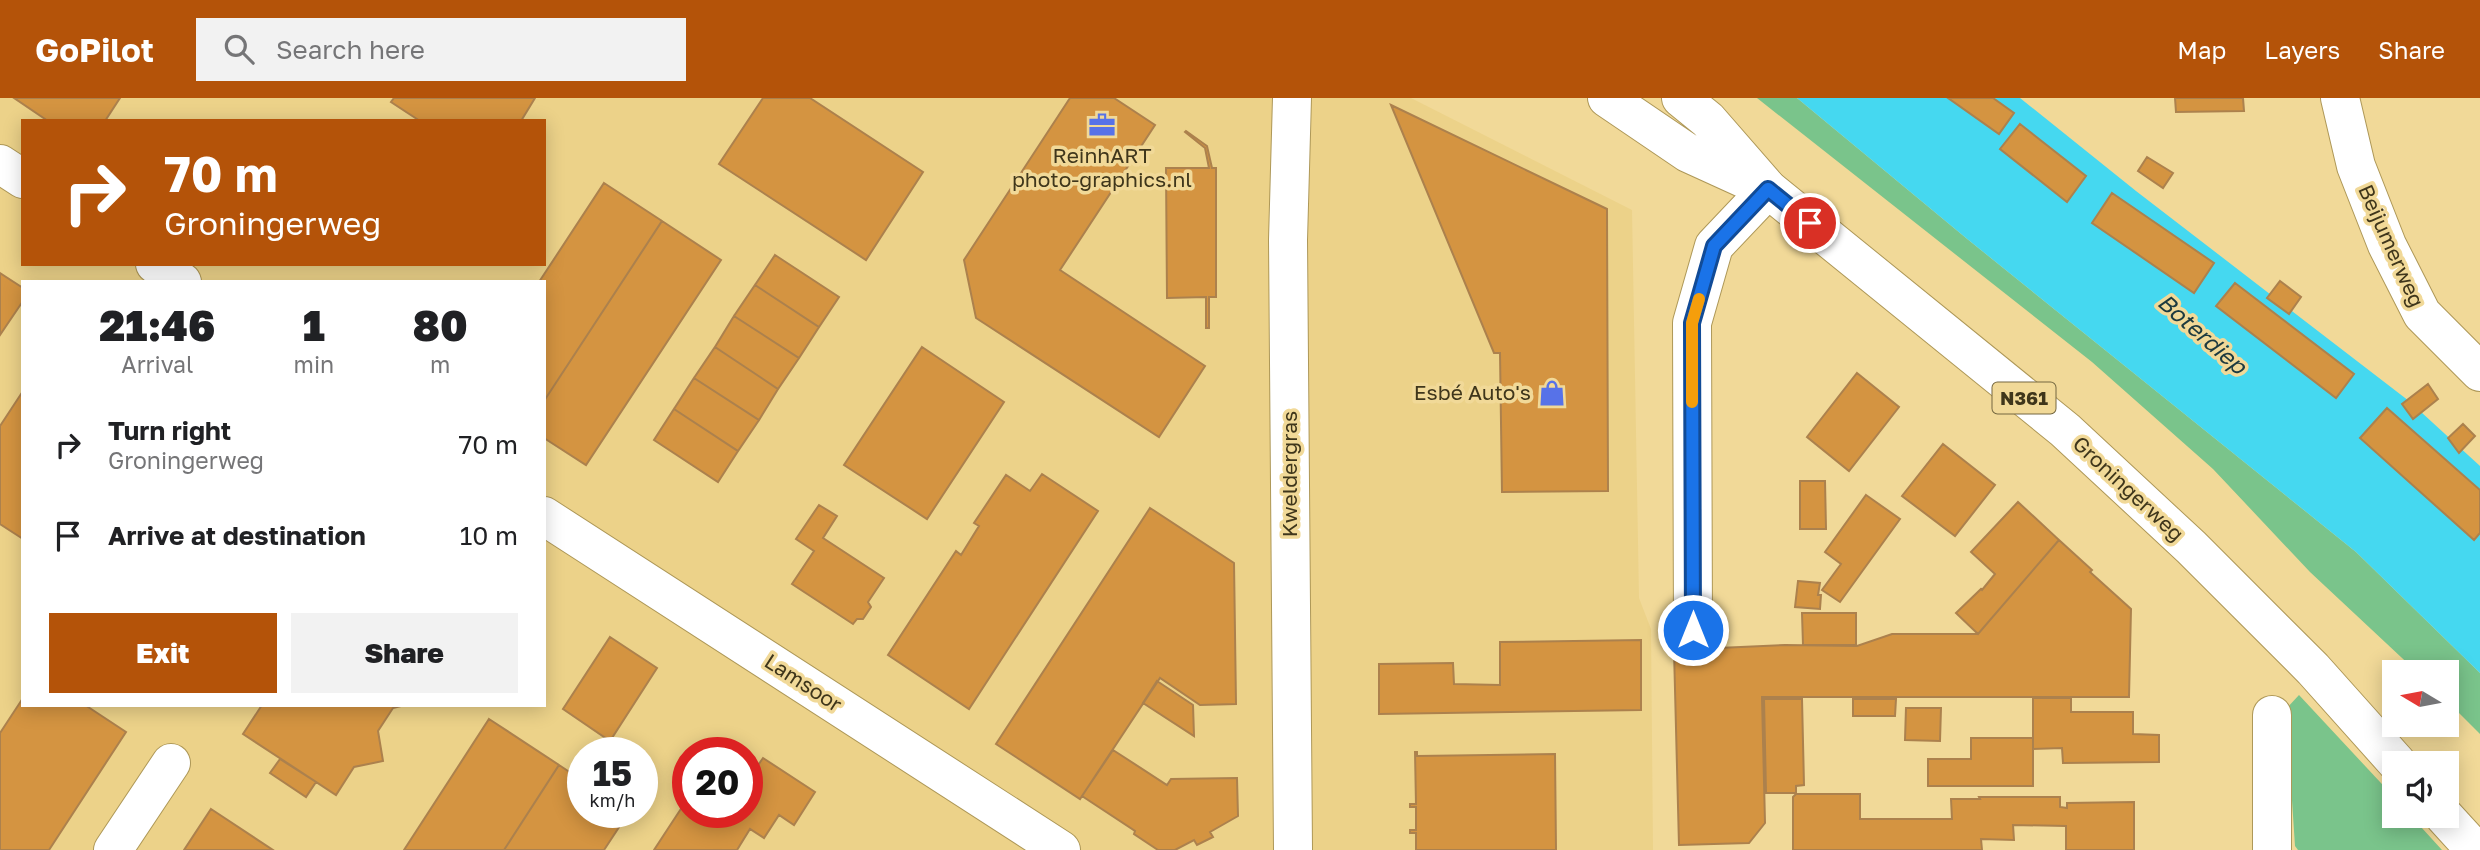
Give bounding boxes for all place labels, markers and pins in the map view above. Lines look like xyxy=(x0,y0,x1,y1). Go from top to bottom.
office icon: ReinhART photo-graphics.nl xyxy=(1087,110,1117,140)
place label: ReinhART photo-graphics.nl xyxy=(1012,142,1192,192)
pin xyxy=(1780,193,1840,253)
shop icon: Esbé Auto's xyxy=(1537,378,1567,408)
place label: Esbé Auto's xyxy=(1414,379,1531,405)

